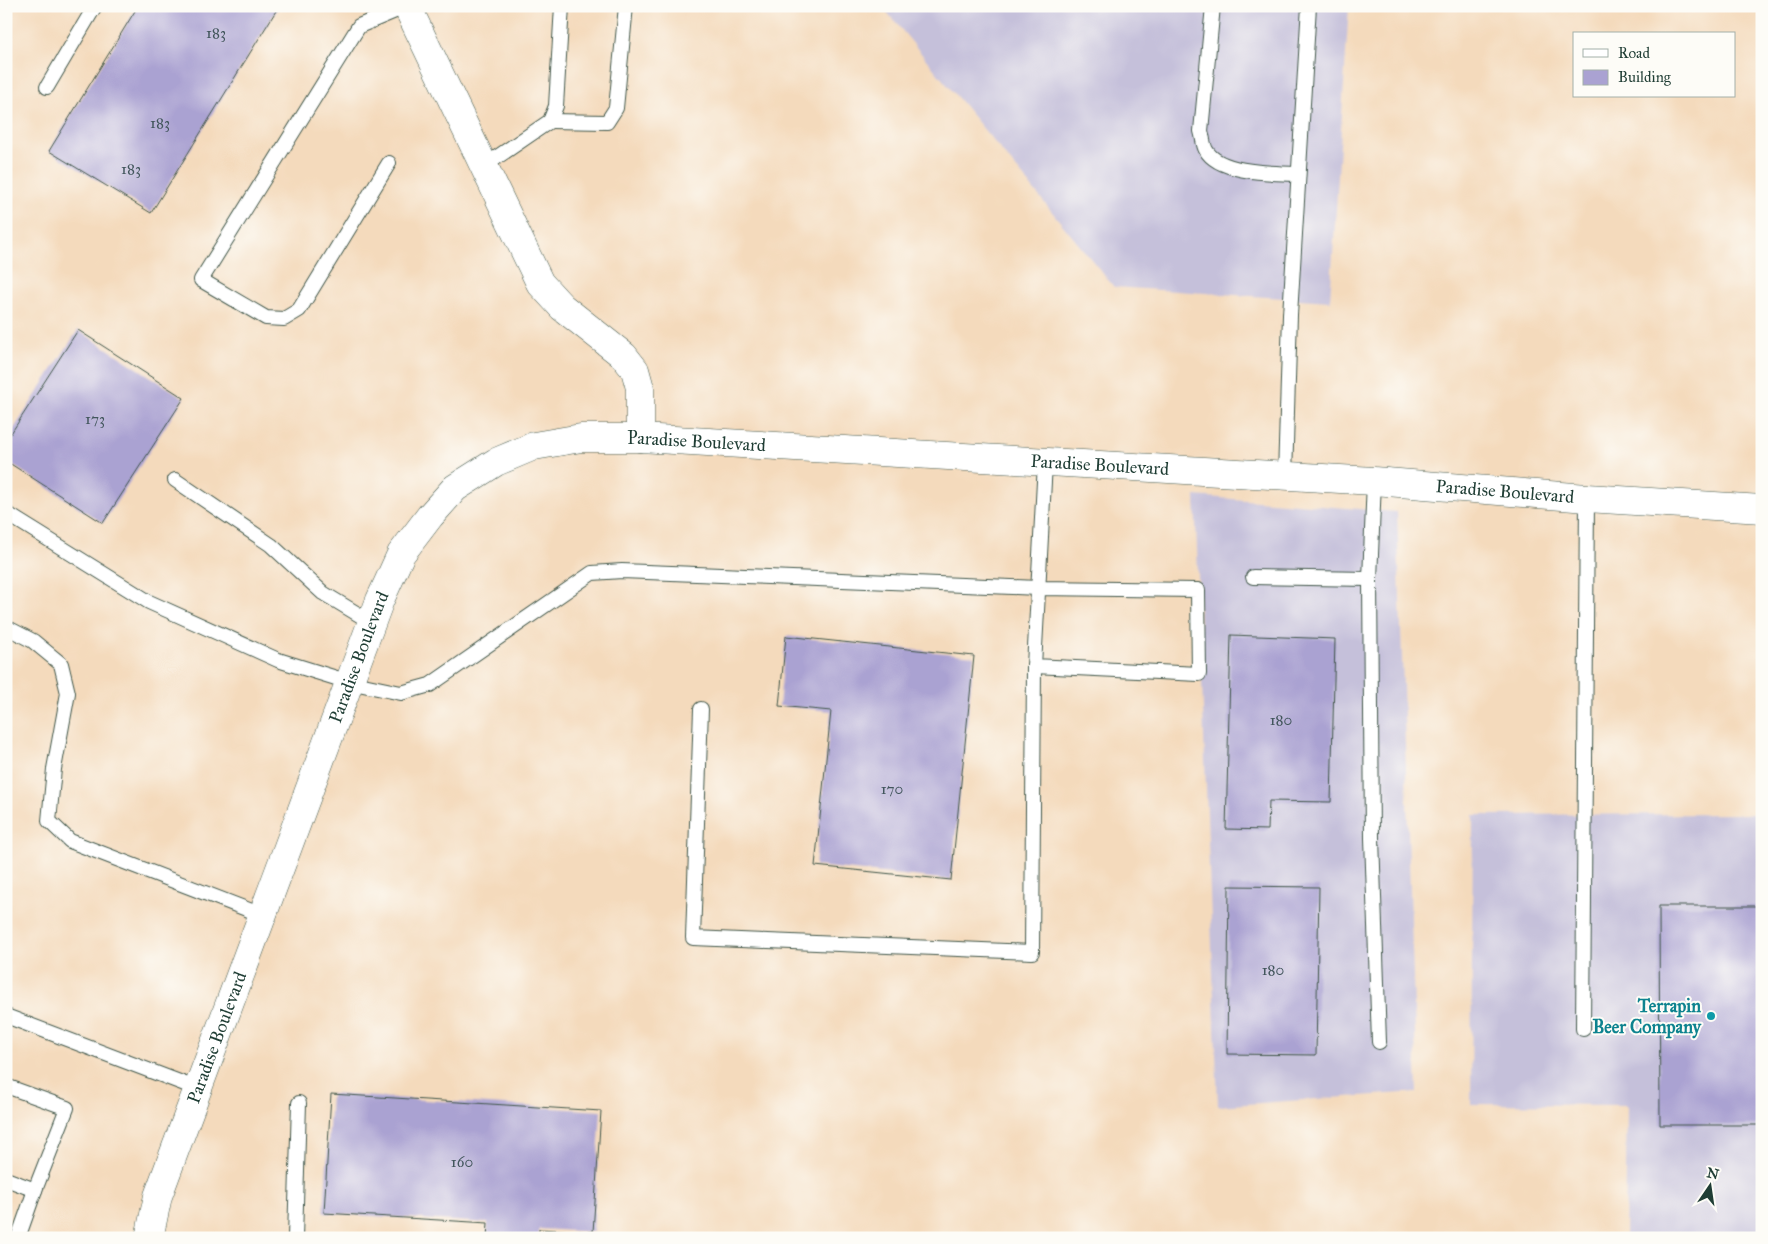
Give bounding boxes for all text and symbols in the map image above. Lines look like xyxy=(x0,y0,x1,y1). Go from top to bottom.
house number: 183 xyxy=(206,24,226,42)
legend xyxy=(1573,32,1736,98)
text: Road xyxy=(1618,44,1650,62)
text: Building xyxy=(1618,68,1672,86)
house number: 183 xyxy=(150,114,170,132)
house number: 183 xyxy=(121,160,141,178)
house number: 173 xyxy=(85,410,105,428)
street label: Paradise Boulevard xyxy=(627,427,767,456)
street label: Paradise Boulevard xyxy=(1030,450,1170,480)
street label: Paradise Boulevard xyxy=(1435,475,1575,508)
street label: Paradise Boulevard xyxy=(324,588,394,726)
house number: 180 xyxy=(1270,711,1292,729)
house number: 170 xyxy=(881,780,903,798)
house number: 180 xyxy=(1262,961,1284,979)
street label: Paradise Boulevard xyxy=(182,969,251,1106)
place label: Terrapin Beer Company xyxy=(1592,995,1703,1039)
marker: Terrapin Beer Company xyxy=(1705,1010,1717,1022)
house number: 160 xyxy=(451,1153,473,1171)
north arrow xyxy=(1686,1162,1736,1212)
text: N xyxy=(1705,1164,1721,1183)

